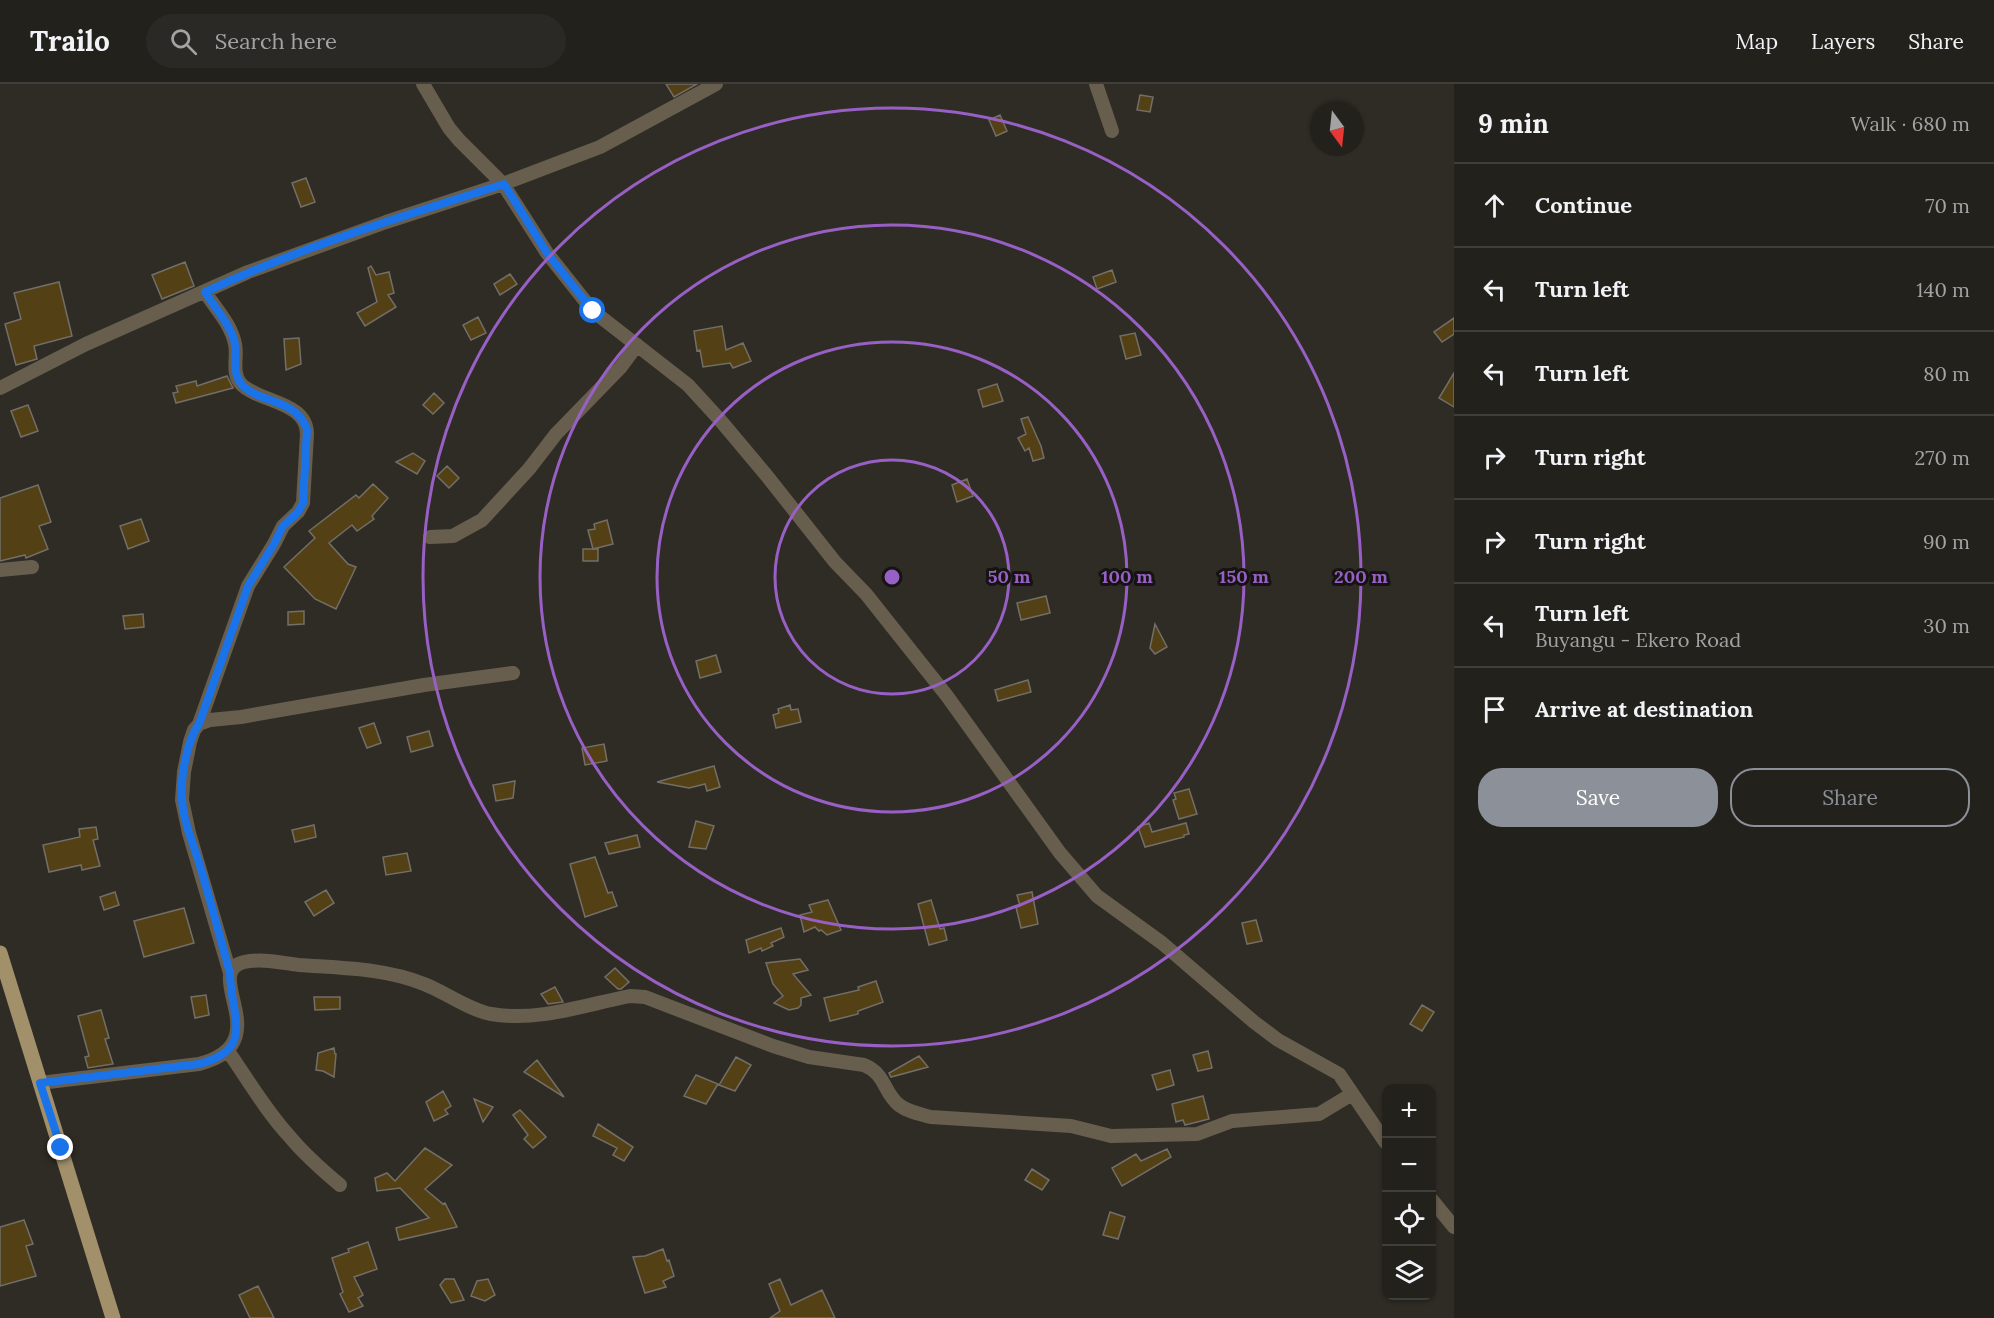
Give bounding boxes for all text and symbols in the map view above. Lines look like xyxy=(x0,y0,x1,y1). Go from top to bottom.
search box xyxy=(146,14,566,68)
text: Trailo xyxy=(30,23,110,59)
icon: search xyxy=(167,25,200,58)
text: Search here xyxy=(215,27,337,55)
text: Map xyxy=(1735,28,1778,55)
text: Layers xyxy=(1811,28,1875,55)
text: Share xyxy=(1908,28,1964,55)
north arrow xyxy=(1310,102,1364,156)
text: 9 min xyxy=(1478,107,1549,140)
text: Walk · 680 m xyxy=(1851,111,1970,136)
icon: ahead xyxy=(1478,189,1511,222)
text: Continue xyxy=(1535,191,1632,219)
text: 70 m xyxy=(1925,193,1970,218)
icon: left xyxy=(1478,273,1511,306)
text: Turn left xyxy=(1535,275,1629,303)
text: 140 m xyxy=(1916,277,1970,302)
route start xyxy=(579,297,605,323)
icon: left xyxy=(1478,357,1511,390)
text: Turn left xyxy=(1535,359,1629,387)
text: 80 m xyxy=(1923,361,1970,386)
icon: right xyxy=(1478,441,1511,474)
text: Turn right xyxy=(1535,443,1646,471)
text: 270 m xyxy=(1914,445,1970,470)
icon: right xyxy=(1478,525,1511,558)
text: Turn right xyxy=(1535,527,1646,555)
text: 90 m xyxy=(1923,529,1970,554)
text: 50 m xyxy=(988,565,1031,588)
text: 100 m xyxy=(1101,565,1153,588)
text: 150 m xyxy=(1219,565,1269,588)
text: 200 m xyxy=(1334,565,1388,588)
centre of rings xyxy=(882,567,902,587)
text: Turn left xyxy=(1535,599,1629,627)
icon: left xyxy=(1478,609,1511,642)
text: 30 m xyxy=(1923,613,1970,638)
text: Buyangu - Ekero Road xyxy=(1535,627,1741,652)
icon: arrive xyxy=(1478,693,1511,726)
text: Arrive at destination xyxy=(1535,695,1753,723)
button: Save xyxy=(1478,768,1718,827)
button: Share xyxy=(1730,768,1970,827)
map controls xyxy=(1382,1084,1436,1300)
button: + xyxy=(1382,1084,1436,1138)
route end xyxy=(47,1134,73,1160)
button: − xyxy=(1382,1138,1436,1192)
button: locate xyxy=(1382,1192,1436,1246)
button: layers xyxy=(1382,1246,1436,1300)

